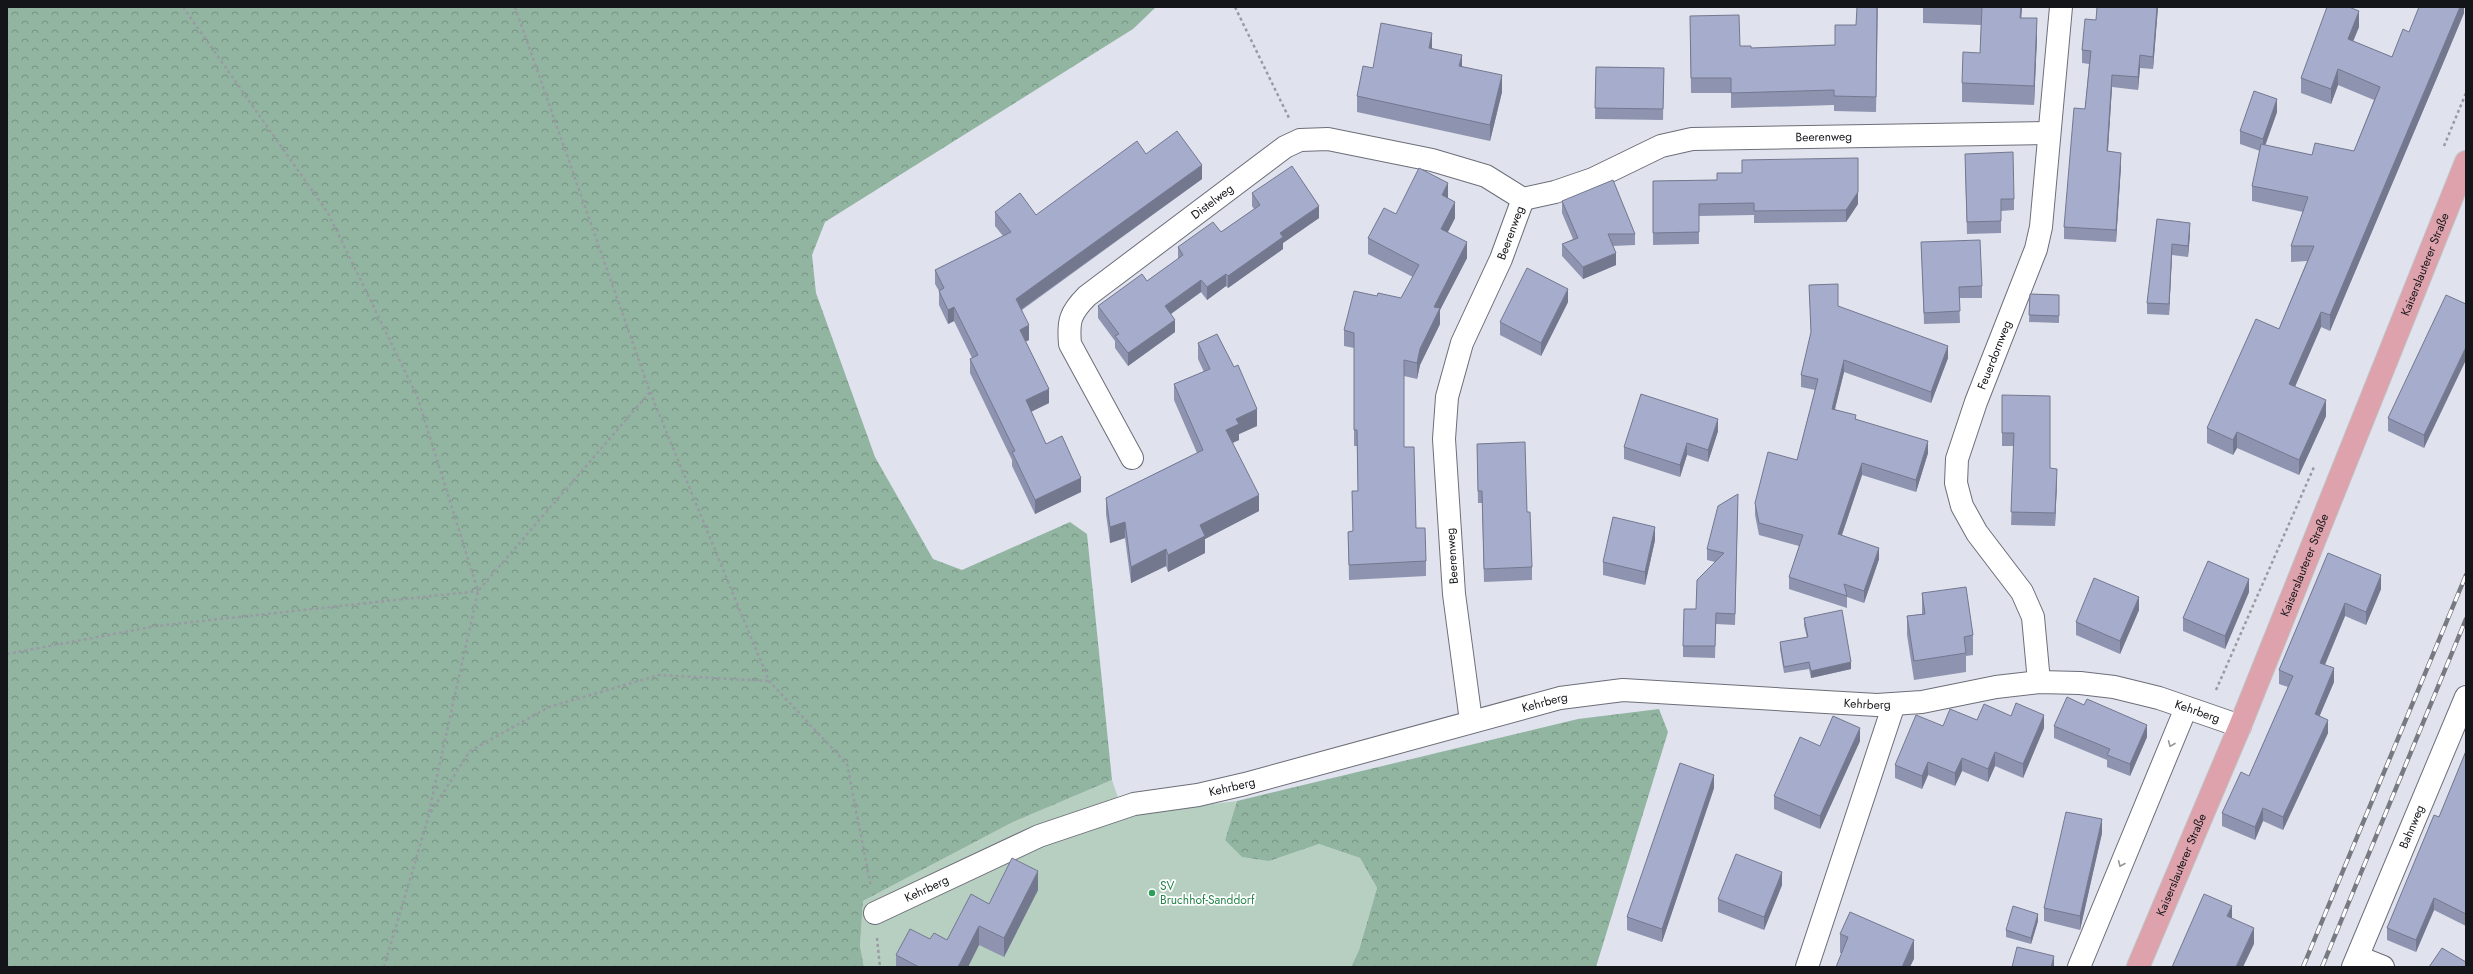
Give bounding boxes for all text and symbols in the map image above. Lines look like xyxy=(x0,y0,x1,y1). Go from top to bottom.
street label: Beerenweg xyxy=(1795,127,1852,146)
street label: Distelweg xyxy=(1187,180,1237,224)
street label: Beerenweg xyxy=(1492,203,1529,263)
street label: Kaiserslauterer Straße xyxy=(2396,210,2454,319)
street label: Feuerdornweg xyxy=(1973,318,2016,392)
street label: Kaiserslauterer Straße xyxy=(2276,511,2333,619)
street label: Beerenweg xyxy=(1441,527,1463,585)
street label: Kehrberg xyxy=(1520,688,1569,717)
street label: Kehrberg xyxy=(1843,694,1891,714)
street label: Kehrberg xyxy=(2172,695,2223,727)
one-way arrow xyxy=(2168,739,2176,747)
street label: Kehrberg xyxy=(1207,773,1257,801)
street label: Bahnweg xyxy=(2394,802,2429,852)
street label: Kaiserslauterer Straße xyxy=(2152,811,2211,919)
one-way arrow xyxy=(2118,860,2126,867)
street label: Kehrberg xyxy=(902,871,952,907)
place label: SV Bruchhof-Sanddorf xyxy=(1160,877,1255,909)
marker: SV Bruchhof-Sanddorf xyxy=(1147,888,1157,898)

